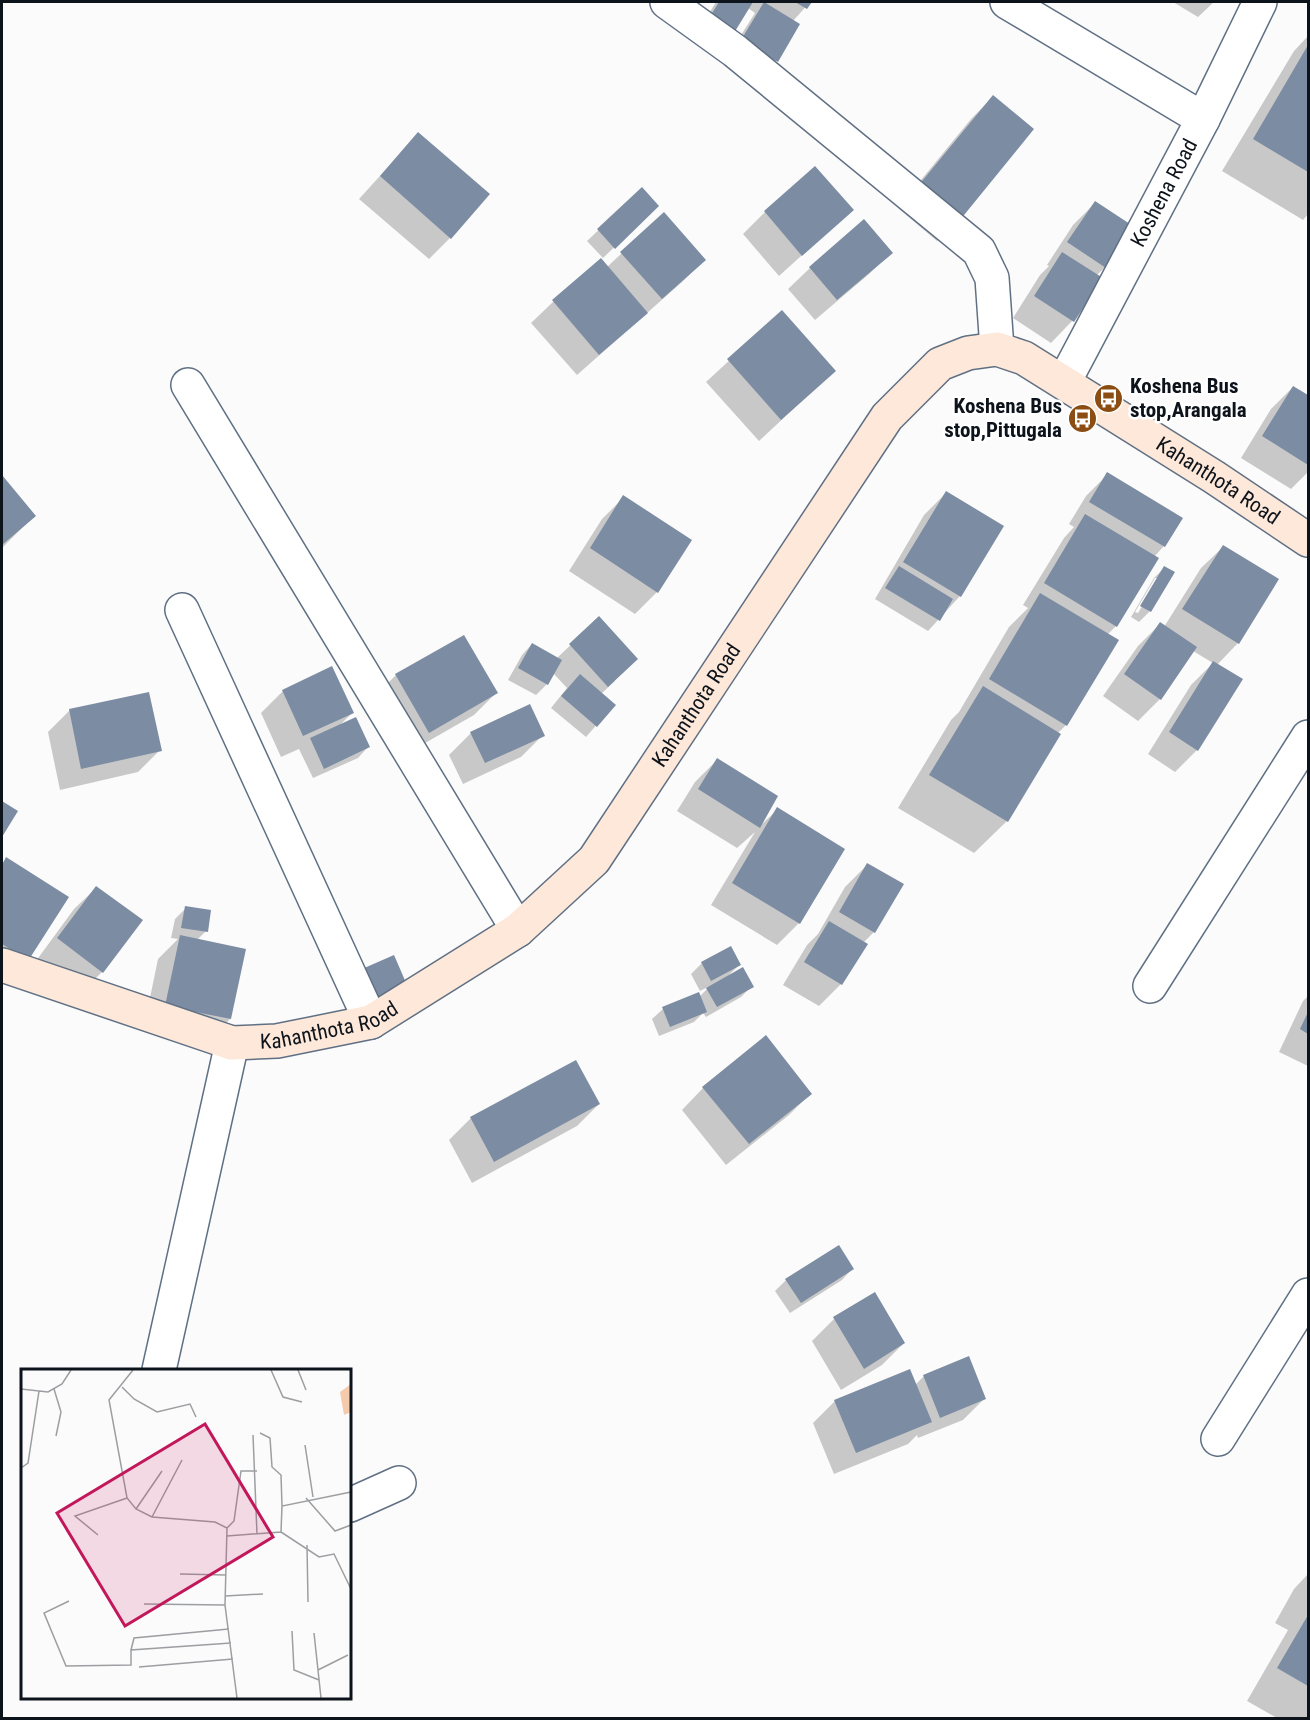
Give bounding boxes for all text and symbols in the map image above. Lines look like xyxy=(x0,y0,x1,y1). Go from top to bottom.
street label: Koshena Road xyxy=(1126,135,1202,251)
place label: Koshena Bus stop,Arangala xyxy=(1130,374,1247,422)
bus stop icon: Koshena Bus stop,Arangala xyxy=(1093,382,1125,414)
place label: Koshena Bus stop,Pittugala xyxy=(944,394,1062,442)
bus stop icon: Koshena Bus stop,Pittugala xyxy=(1067,402,1099,434)
street label: Kahanthota Road xyxy=(1152,432,1284,530)
street label: Kahanthota Road xyxy=(647,639,746,771)
street label: Kahanthota Road xyxy=(260,996,402,1054)
inset map xyxy=(21,1369,351,1699)

